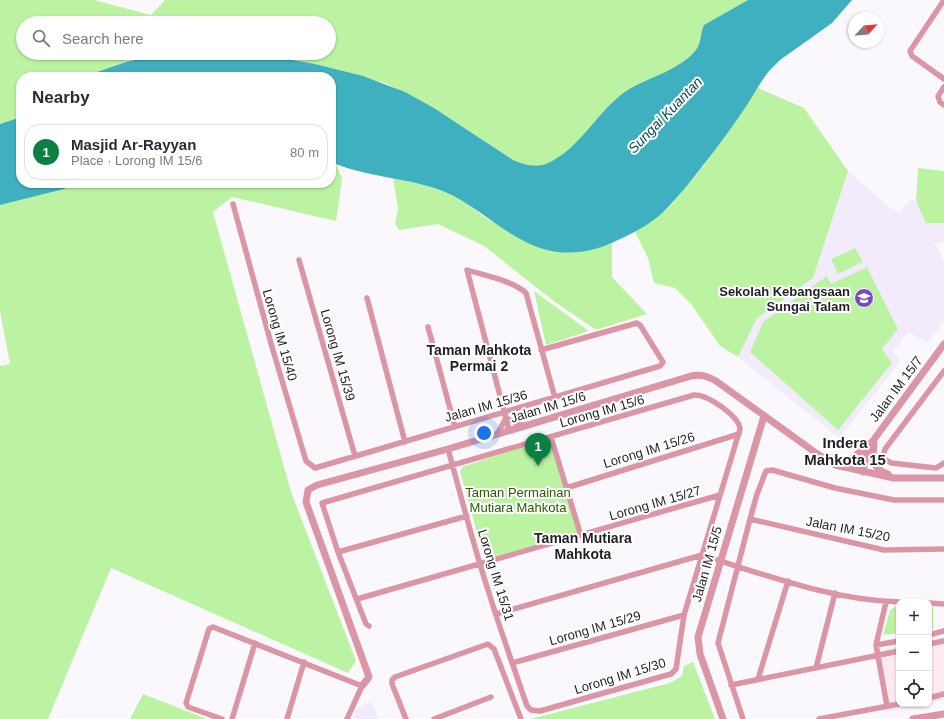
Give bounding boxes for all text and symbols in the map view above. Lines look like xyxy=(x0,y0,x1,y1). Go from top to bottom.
north arrow xyxy=(848,12,884,48)
search box xyxy=(16,16,336,60)
icon: search xyxy=(30,27,52,49)
text: Search here xyxy=(62,30,144,47)
water label: Sungai Kuantan xyxy=(625,73,706,156)
text: Nearby xyxy=(32,88,90,107)
text: Masjid Ar-Rayyan xyxy=(71,136,196,153)
text: 1 xyxy=(42,145,50,160)
text: 80 m xyxy=(290,145,319,160)
text: Place · Lorong IM 15/6 xyxy=(71,153,203,168)
place label: Sekolah Kebangsaan Sungai Talam xyxy=(719,284,850,314)
street label: Lorong IM 15/40 xyxy=(260,287,300,383)
school or university icon: Sekolah Kebangsaan Sungai Talam xyxy=(853,287,875,309)
street label: Lorong IM 15/39 xyxy=(318,307,358,403)
district label: Taman Mahkota Permai 2 xyxy=(427,342,532,374)
street label: Jalan IM 15/7 xyxy=(867,353,925,425)
street label: Jalan IM 15/36 xyxy=(443,387,529,425)
street label: Jalan IM 15/6 xyxy=(508,388,588,426)
street label: Lorong IM 15/6 xyxy=(558,392,646,430)
your location xyxy=(474,423,494,443)
street label: Lorong IM 15/26 xyxy=(602,429,696,471)
pin: 1 xyxy=(525,433,551,466)
district label: Indera Mahkota 15 xyxy=(804,434,886,468)
street label: Lorong IM 15/27 xyxy=(607,483,703,523)
park label: Taman Permainan Mutiara Mahkota xyxy=(465,485,571,515)
street label: Jalan IM 15/20 xyxy=(805,514,891,544)
street label: Jalan IM 15/5 xyxy=(689,524,725,604)
street label: Lorong IM 15/31 xyxy=(475,528,517,622)
district label: Taman Mutiara Mahkota xyxy=(534,530,632,562)
map controls xyxy=(896,599,932,707)
button: + xyxy=(896,599,932,635)
street label: Lorong IM 15/29 xyxy=(547,608,643,648)
button: − xyxy=(896,635,932,671)
street label: Lorong IM 15/30 xyxy=(573,655,667,697)
button: locate xyxy=(896,671,932,707)

